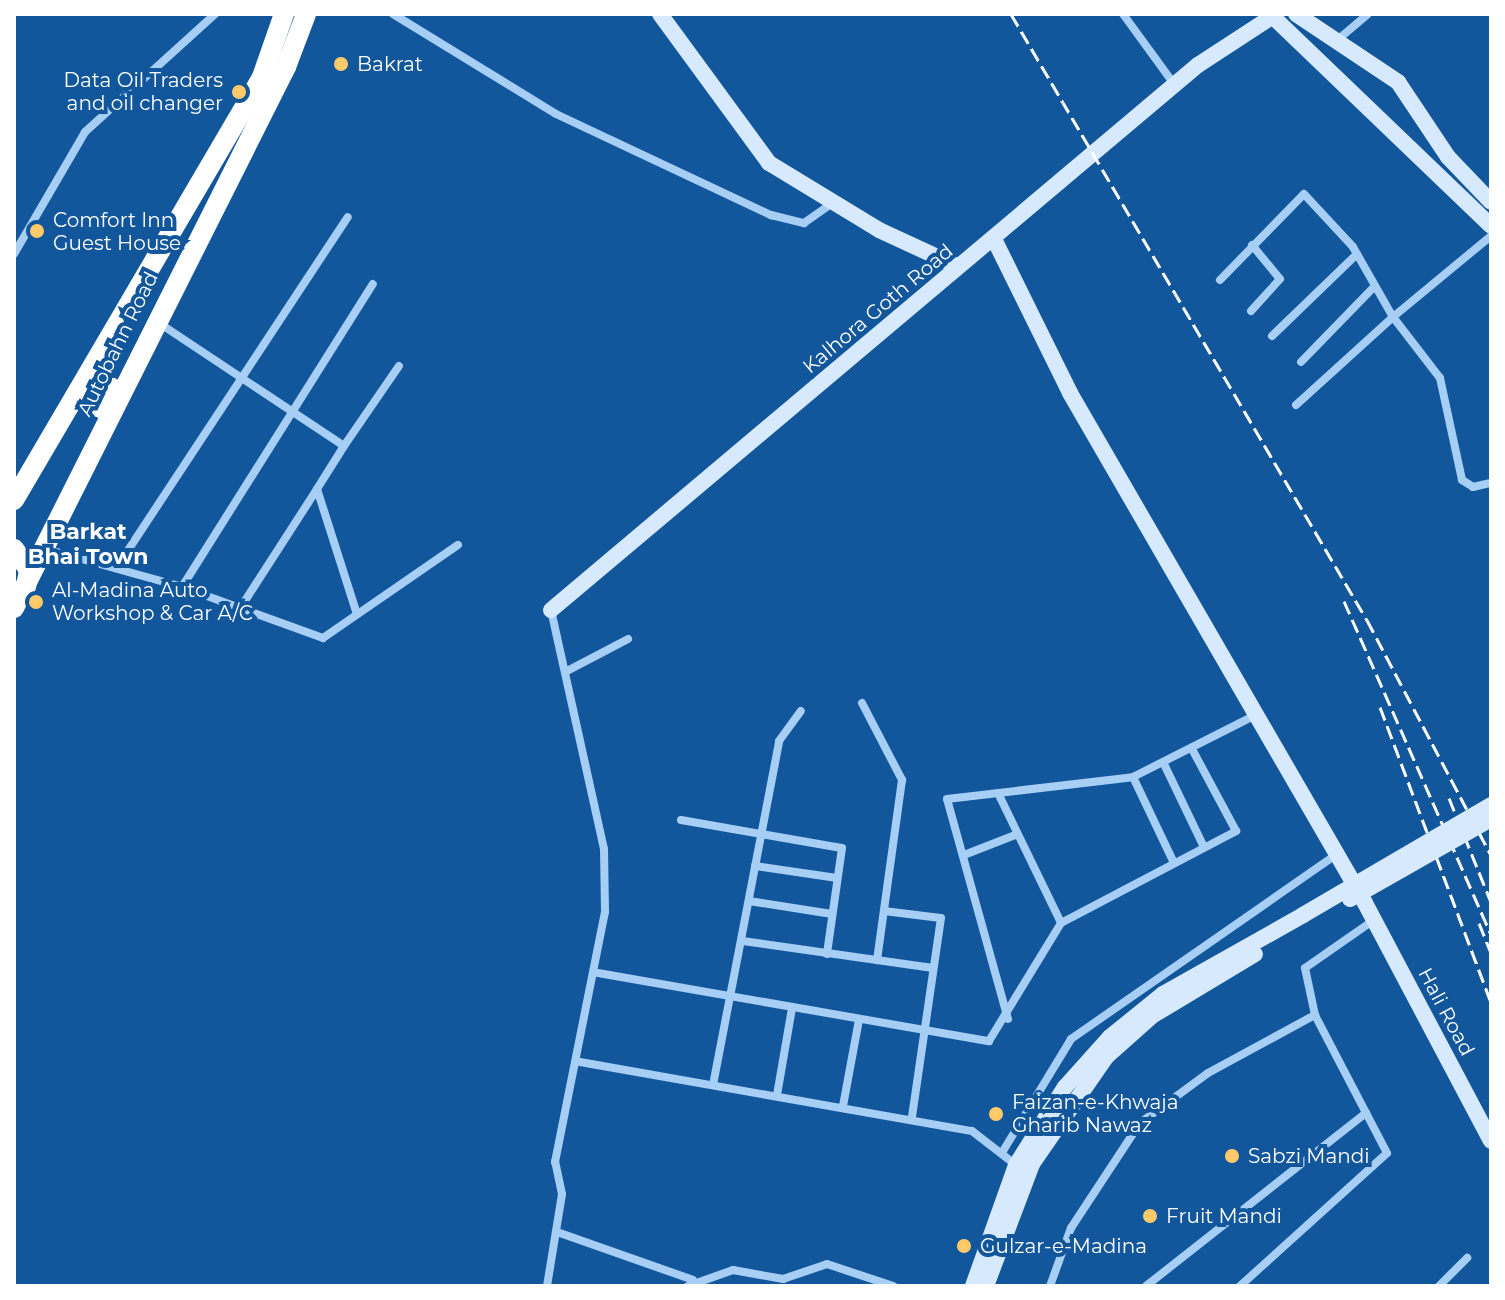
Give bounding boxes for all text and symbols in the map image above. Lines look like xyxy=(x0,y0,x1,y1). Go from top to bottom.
place label: Bakrat xyxy=(357,52,423,76)
marker: Bakrat xyxy=(332,55,350,73)
place label: Data Oil Traders and oil changer xyxy=(64,68,223,115)
marker: Data Oil Traders and oil changer xyxy=(230,83,248,101)
place label: Comfort Inn Guest House xyxy=(53,208,181,255)
marker: Comfort Inn Guest House xyxy=(28,222,46,240)
street label: Kalhora Goth Road xyxy=(798,239,958,379)
street label: Autobahn Road xyxy=(73,268,163,420)
district label: Barkat Bhai Town xyxy=(28,518,148,570)
place label: Al-Madina Auto Workshop & Car A/C xyxy=(52,578,253,625)
marker: Al-Madina Auto Workshop & Car A/C xyxy=(27,593,45,611)
street label: Hali Road xyxy=(1413,964,1479,1060)
place label: Faizan-e-Khwaja Gharib Nawaz xyxy=(1012,1090,1179,1137)
marker: Faizan-e-Khwaja Gharib Nawaz xyxy=(987,1105,1005,1123)
place label: Sabzi Mandi xyxy=(1248,1144,1370,1168)
marker: Sabzi Mandi xyxy=(1223,1147,1241,1165)
place label: Fruit Mandi xyxy=(1166,1204,1282,1228)
marker: Fruit Mandi xyxy=(1141,1207,1159,1225)
place label: Gulzar-e-Madina xyxy=(980,1234,1147,1258)
marker: Gulzar-e-Madina xyxy=(955,1237,973,1255)

